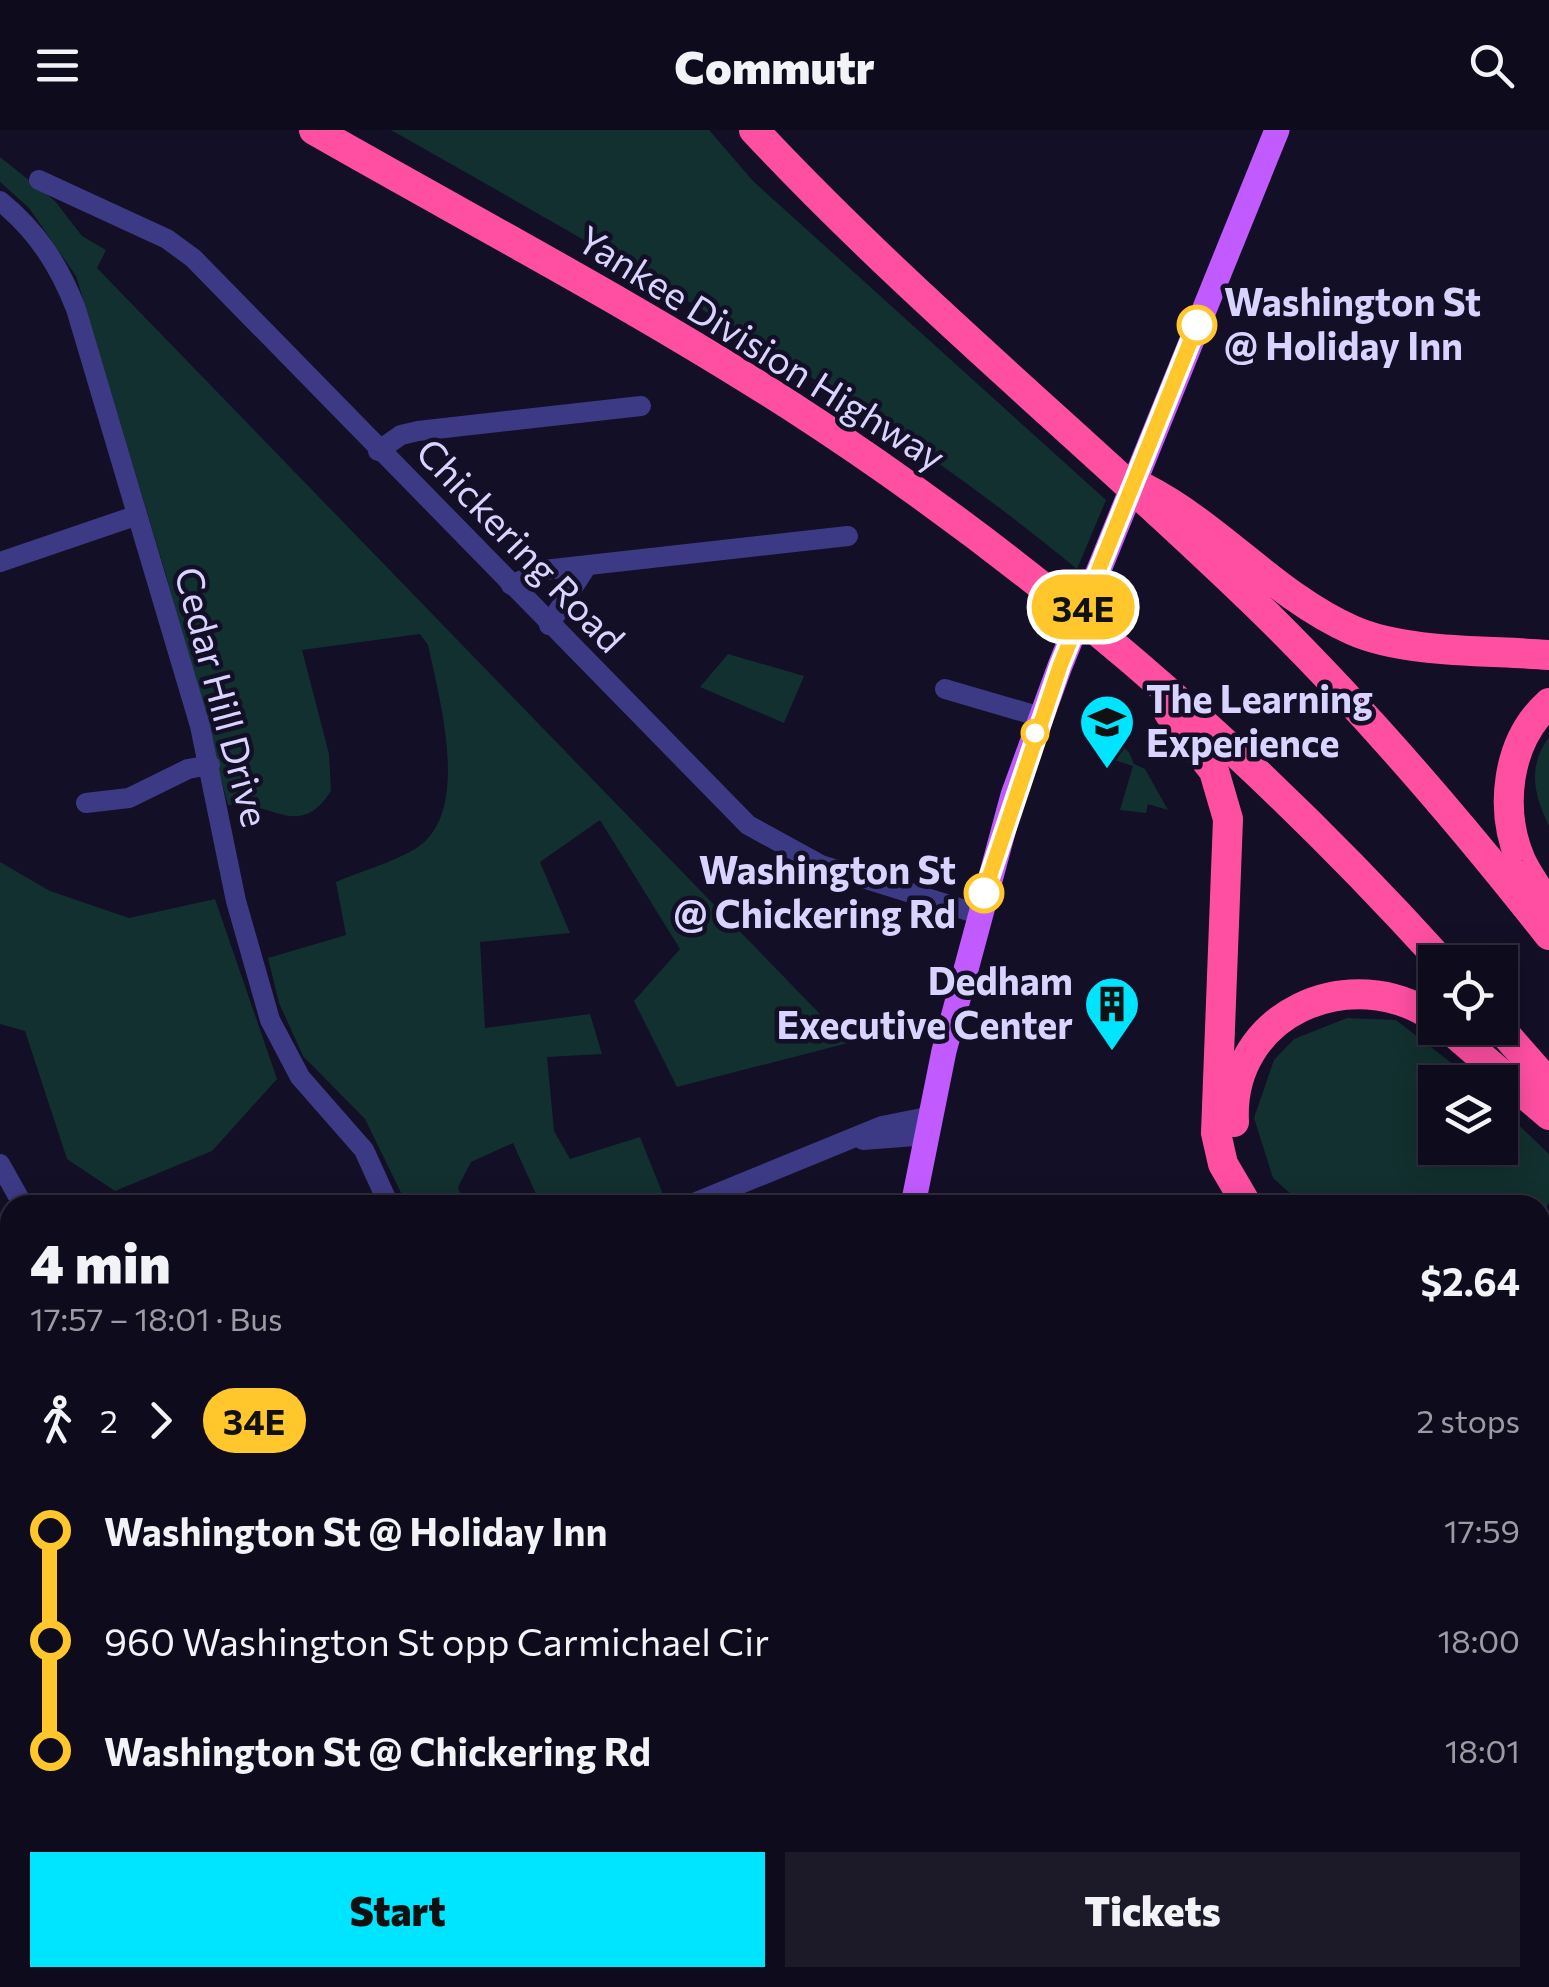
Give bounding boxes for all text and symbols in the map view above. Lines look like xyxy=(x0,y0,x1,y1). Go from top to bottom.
icon: menu xyxy=(30,38,85,93)
text: Commutr xyxy=(674,38,875,93)
icon: search xyxy=(1464,38,1519,93)
street label: Yankee Division Highway xyxy=(570,214,955,479)
place label: Washington St @ Holiday Inn xyxy=(1224,277,1481,368)
marker: Washington St @ Holiday Inn xyxy=(1178,306,1216,344)
street label: Chickering Road xyxy=(408,427,636,661)
street label: Cedar Hill Drive xyxy=(166,561,281,831)
line badge: 34E xyxy=(1026,574,1140,640)
text: 34E xyxy=(1052,586,1114,629)
place label: The Learning Experience xyxy=(1146,674,1373,765)
school or university icon: The Learning Experience xyxy=(1077,692,1137,771)
unlabelled marker xyxy=(1022,720,1048,746)
place label: Washington St @ Chickering Rd xyxy=(674,845,956,936)
marker: Washington St @ Chickering Rd xyxy=(965,874,1003,912)
map controls xyxy=(1418,945,1518,1165)
button: locate xyxy=(1418,945,1518,1045)
place label: Dedham Executive Center xyxy=(776,956,1073,1047)
building icon: Dedham Executive Center xyxy=(1082,974,1142,1053)
button: layers xyxy=(1418,1065,1518,1165)
text: 4 min xyxy=(30,1227,171,1294)
text: $2.64 xyxy=(1420,1257,1520,1304)
text: 17:57 – 18:01 · Bus xyxy=(30,1298,283,1338)
icon: walk xyxy=(30,1393,85,1448)
icon: forward xyxy=(133,1393,188,1448)
text: 34E xyxy=(223,1399,286,1442)
text: 2 xyxy=(100,1400,118,1440)
text: 2 stops xyxy=(1416,1400,1520,1440)
text: Washington St @ Holiday Inn xyxy=(104,1507,608,1554)
text: 17:59 xyxy=(1444,1510,1520,1550)
text: 960 Washington St opp Carmichael Cir xyxy=(104,1617,769,1664)
text: 18:00 xyxy=(1438,1620,1520,1660)
text: Washington St @ Chickering Rd xyxy=(104,1727,651,1774)
text: 18:01 xyxy=(1445,1730,1520,1770)
button: Start xyxy=(30,1852,765,1967)
button: Tickets xyxy=(785,1852,1520,1967)

